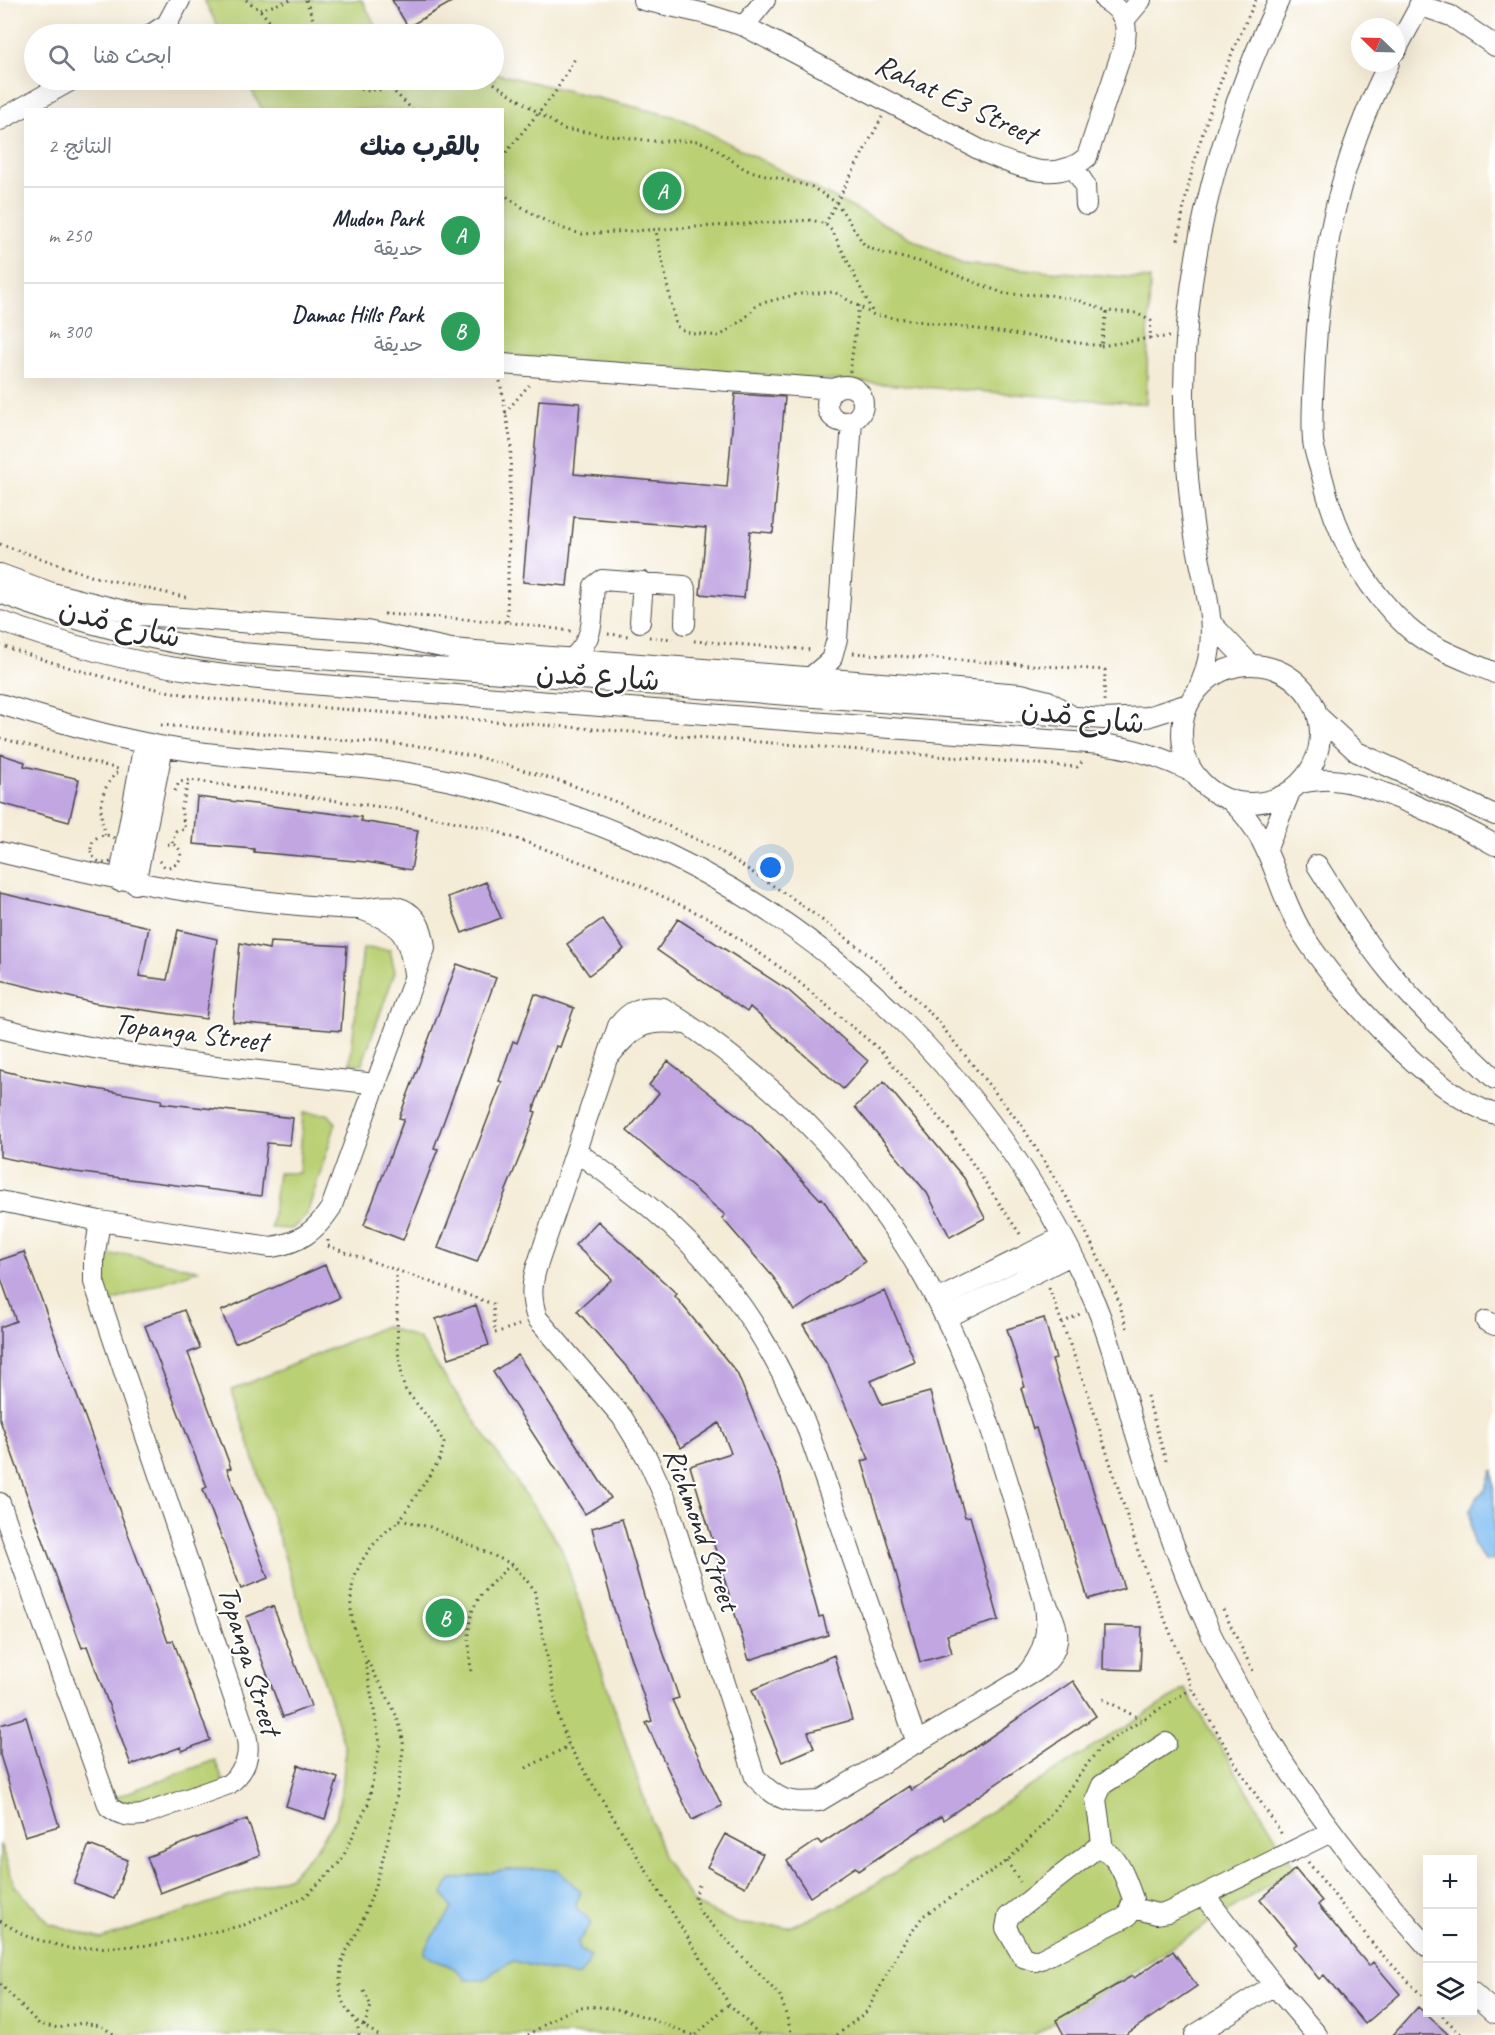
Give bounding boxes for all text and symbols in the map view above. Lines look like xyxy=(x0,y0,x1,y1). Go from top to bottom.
north arrow xyxy=(1351,18,1405,72)
search box xyxy=(24,24,504,90)
icon: search xyxy=(45,41,78,74)
text: ابحث هنا xyxy=(93,42,172,70)
street label: Rahat E3 Street xyxy=(869,45,1047,155)
text: بالقرب منك xyxy=(360,130,480,163)
text: النتائج: 2 xyxy=(48,134,112,159)
pin: A xyxy=(642,168,682,213)
text: Mudon Park xyxy=(332,205,423,233)
text: 250 m xyxy=(48,223,91,248)
text: A xyxy=(455,223,466,248)
text: حديقة xyxy=(374,236,423,261)
text: Damac Hills Park xyxy=(292,301,423,329)
text: 300 m xyxy=(48,319,91,344)
text: B xyxy=(455,319,466,344)
text: حديقة xyxy=(374,332,423,357)
street label: شارع مُدن xyxy=(55,590,185,658)
street label: شارع مُدن xyxy=(535,653,661,701)
street label: شارع مُدن xyxy=(1019,690,1147,744)
your location xyxy=(756,853,785,882)
street label: Topanga Street xyxy=(112,1004,274,1061)
street label: Richmond Street xyxy=(655,1442,750,1619)
street label: Topanga Street xyxy=(209,1581,292,1743)
pin: B xyxy=(426,1596,464,1640)
map controls xyxy=(1423,1855,1477,2017)
button: + xyxy=(1423,1855,1477,1909)
button: − xyxy=(1423,1909,1477,1963)
button: layers xyxy=(1423,1963,1477,2017)

